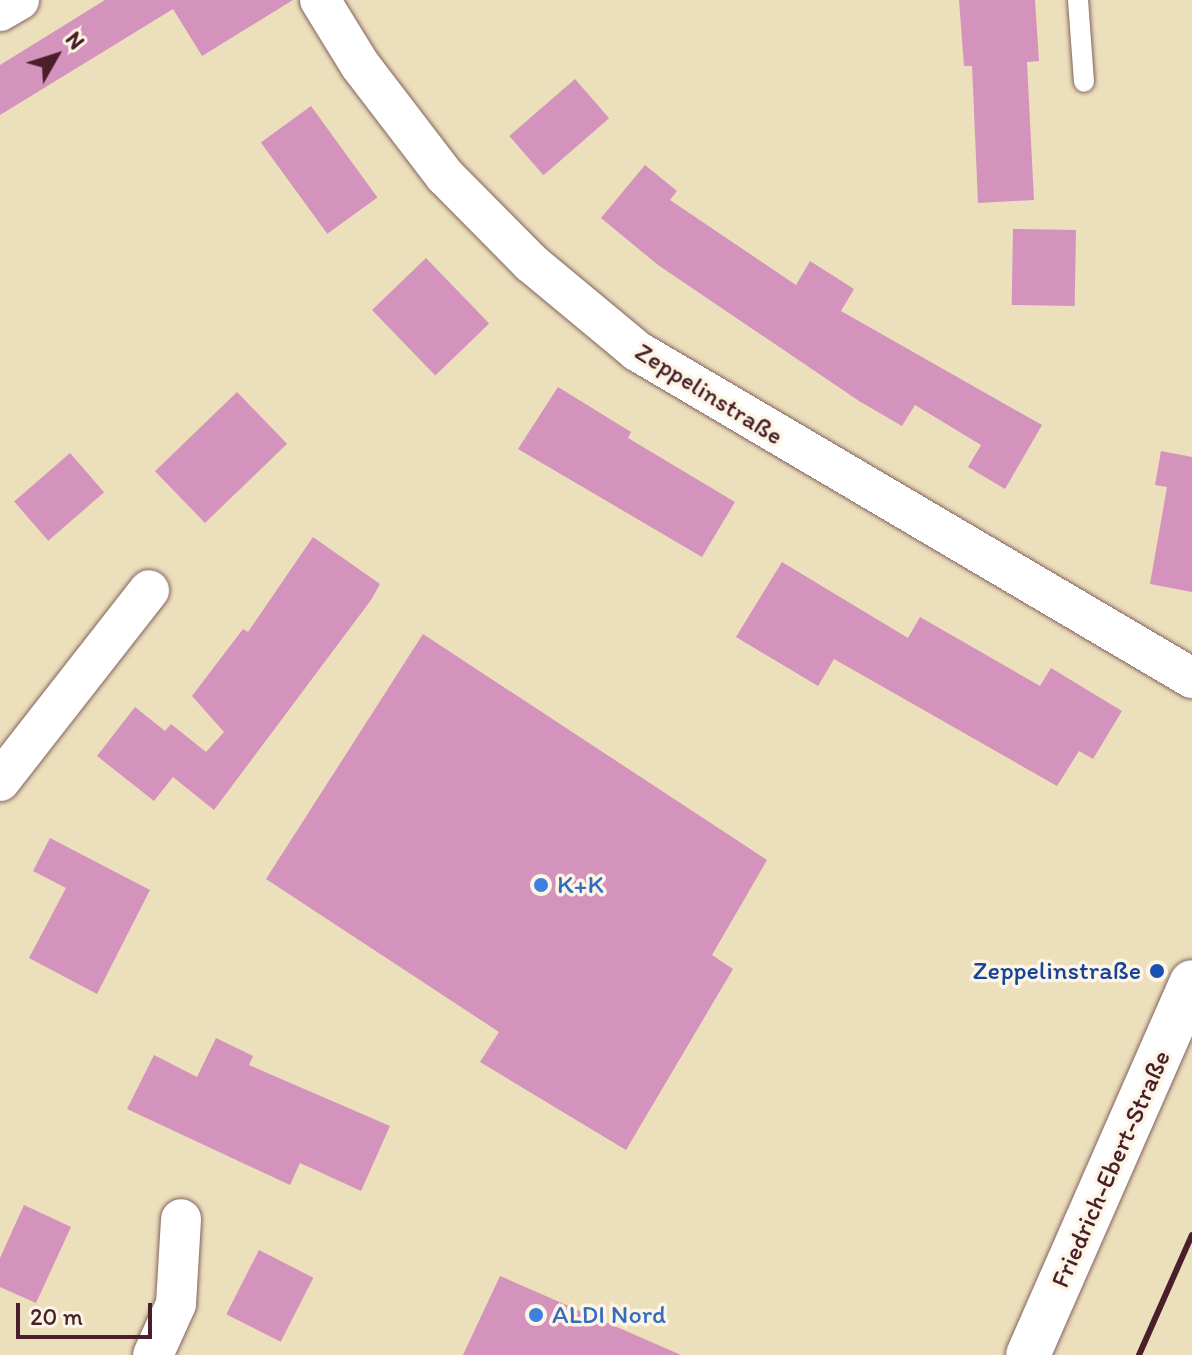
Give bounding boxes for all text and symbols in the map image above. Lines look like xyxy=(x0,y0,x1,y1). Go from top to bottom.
north arrow xyxy=(16,16,96,96)
text: N xyxy=(60,26,90,55)
street label: Zeppelinstraße xyxy=(629,336,789,452)
place label: K+K xyxy=(557,869,604,901)
marker: K+K xyxy=(532,876,550,894)
place label: Zeppelinstraße xyxy=(973,955,1141,987)
marker: Zeppelinstraße xyxy=(1148,962,1166,980)
street label: Friedrich-Ebert-Straße xyxy=(1045,1045,1177,1293)
scale bar xyxy=(20,1287,156,1337)
place label: ALDI Nord xyxy=(552,1299,666,1331)
text: 20 m xyxy=(30,1302,83,1331)
marker: ALDI Nord xyxy=(527,1306,545,1324)

